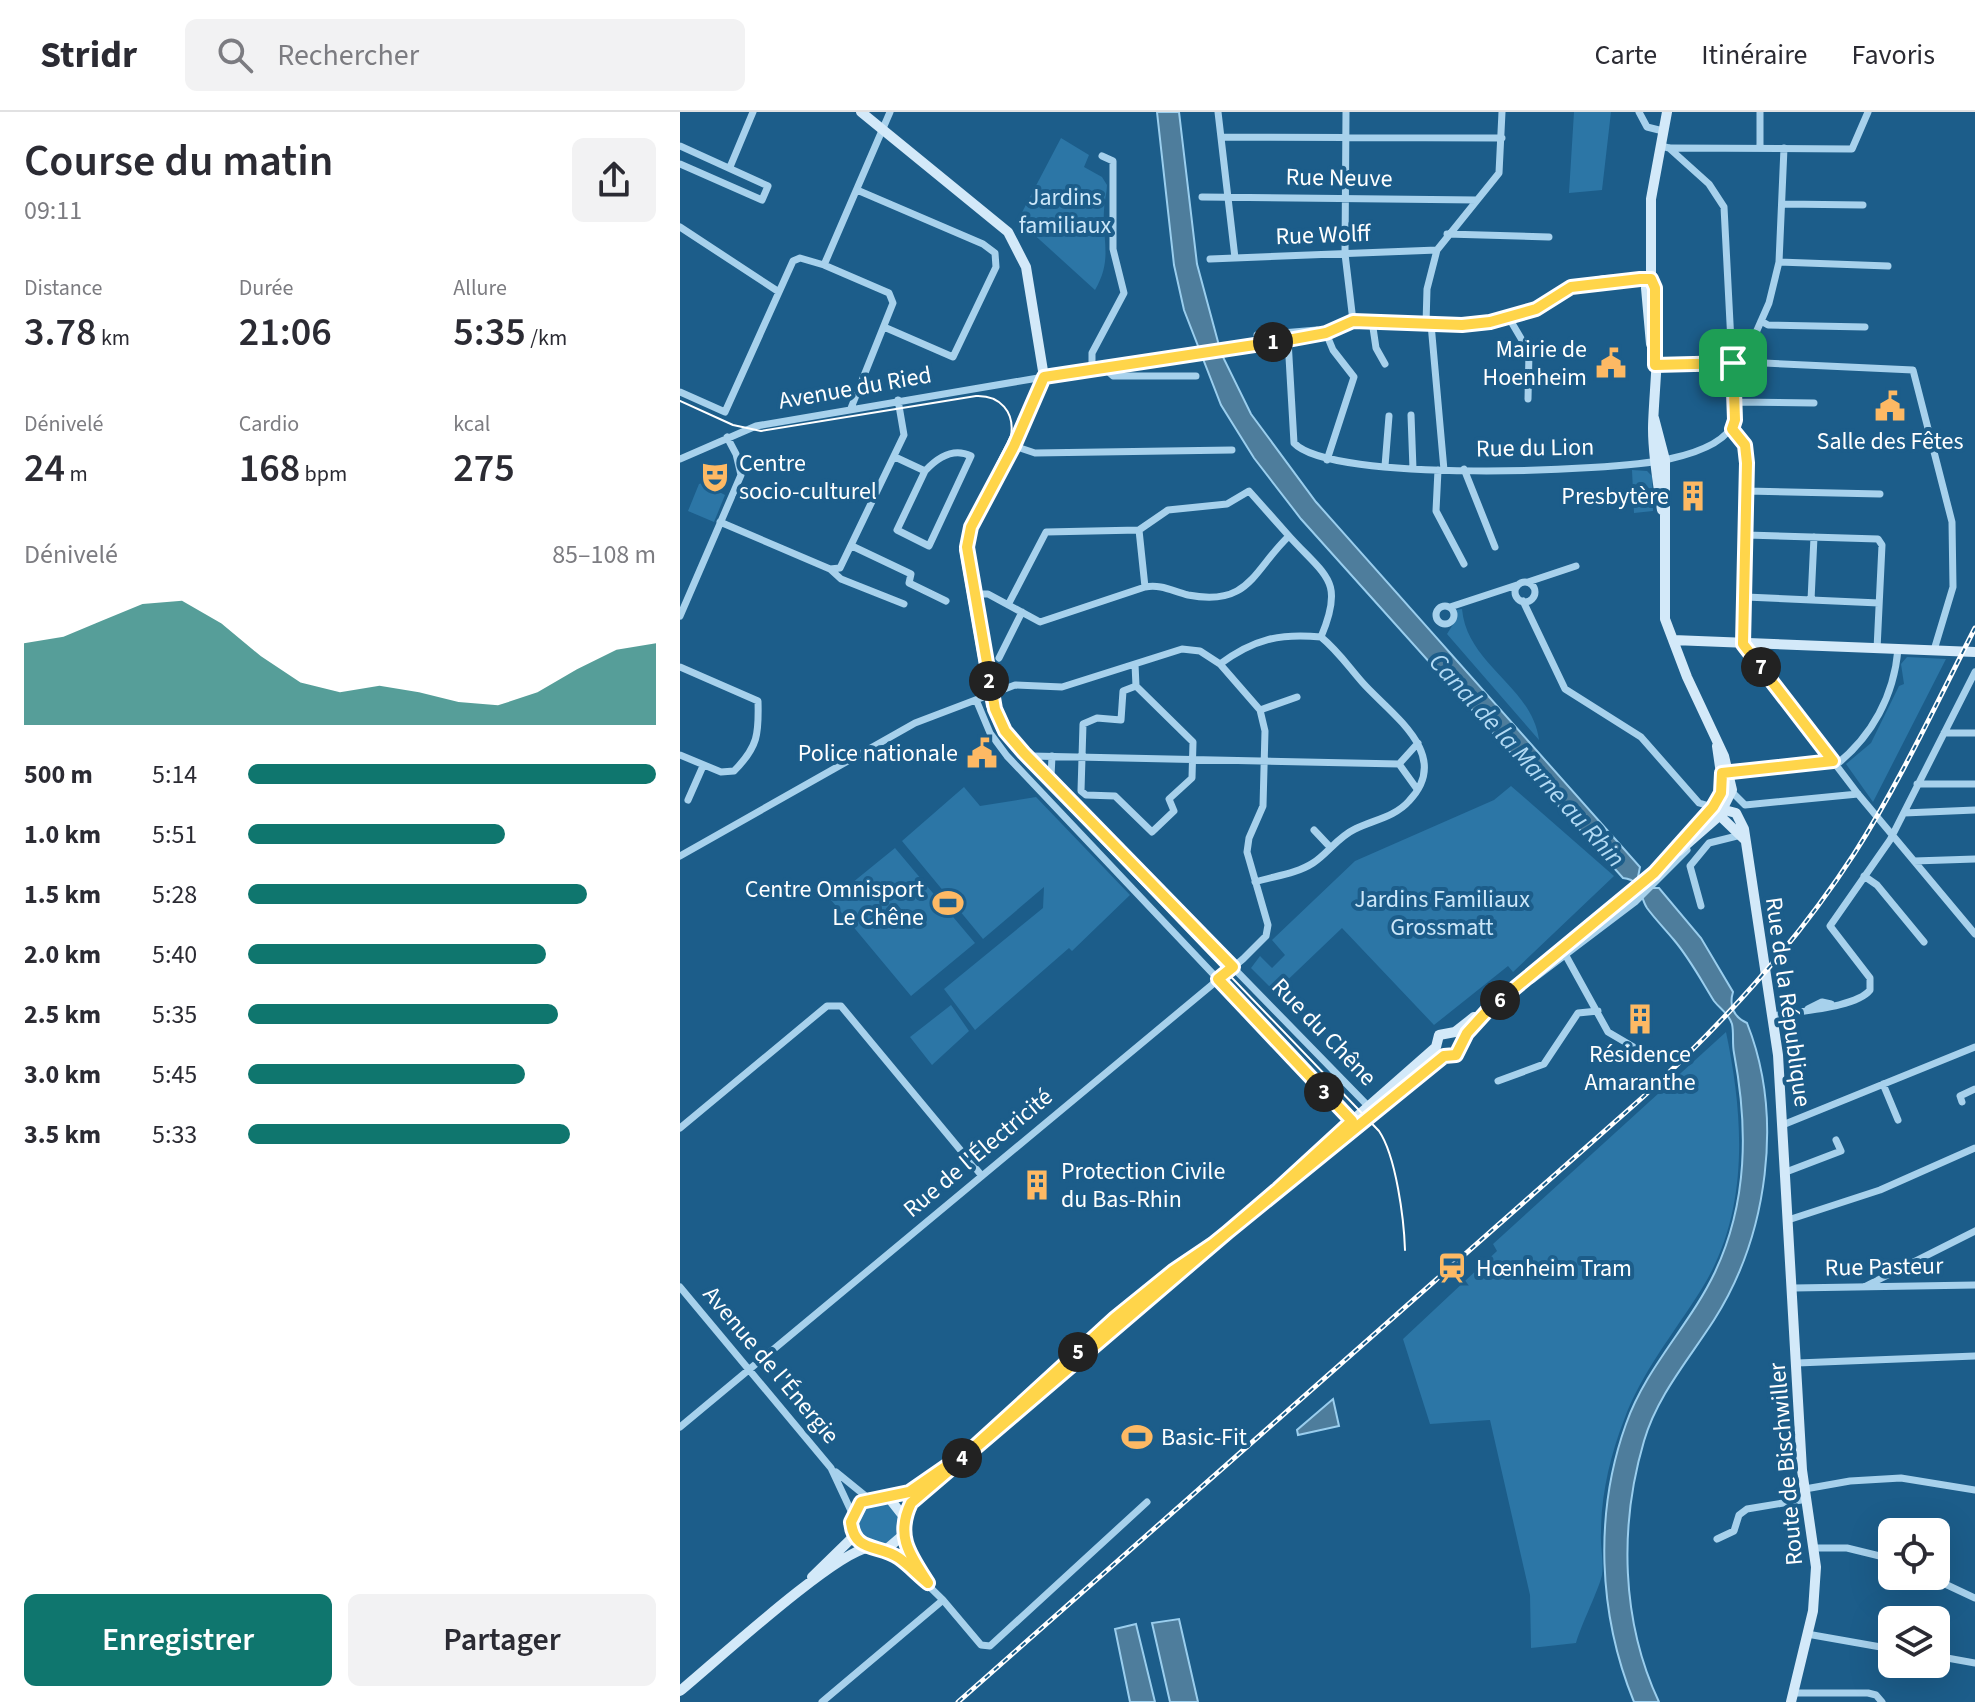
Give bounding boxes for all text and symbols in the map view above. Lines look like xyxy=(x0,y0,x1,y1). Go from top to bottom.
search box xyxy=(185,19,745,91)
text: Stridr xyxy=(40,28,137,82)
icon: search xyxy=(213,33,257,77)
text: Rechercher xyxy=(277,34,419,77)
text: Carte xyxy=(1594,35,1657,75)
text: Itinéraire xyxy=(1701,35,1808,75)
text: Favoris xyxy=(1852,35,1935,75)
text: Course du matin xyxy=(24,130,333,193)
button: share xyxy=(572,138,656,222)
street label: Rue Neuve xyxy=(1285,160,1393,196)
park label: Jardins familiaux xyxy=(1019,180,1111,243)
text: 09:11 xyxy=(24,192,82,229)
street label: Rue Wolff xyxy=(1275,216,1372,254)
text: Distance xyxy=(24,272,102,304)
text: Durée xyxy=(239,272,293,304)
text: Allure xyxy=(453,272,507,304)
text: 3.78 xyxy=(24,304,97,361)
text: 21:06 xyxy=(239,304,332,361)
text: 5:35 xyxy=(453,304,526,361)
text: km xyxy=(97,322,130,354)
text: /km xyxy=(526,322,567,354)
pin: 1 xyxy=(1253,322,1293,362)
text: 1 xyxy=(1267,326,1279,358)
pin xyxy=(1699,329,1767,397)
place label: Mairie de Hoenheim xyxy=(1483,332,1587,395)
icon: arrive xyxy=(1711,341,1755,385)
public building icon: Mairie de Hoenheim xyxy=(1594,346,1628,380)
street label: Avenue du Ried xyxy=(776,357,934,419)
public building icon: Salle des Fêtes xyxy=(1873,389,1907,423)
text: Dénivelé xyxy=(24,408,104,440)
text: Cardio xyxy=(239,408,299,440)
text: kcal xyxy=(453,408,490,440)
place label: Salle des Fêtes xyxy=(1817,424,1963,459)
street label: Rue du Lion xyxy=(1476,429,1594,467)
text: 24 xyxy=(24,440,65,497)
text: 168 xyxy=(239,440,300,497)
text: 275 xyxy=(453,440,515,497)
place label: Centre socio-culturel xyxy=(739,446,877,509)
text: m xyxy=(65,458,88,490)
text: bpm xyxy=(300,458,347,490)
theatre icon: Centre socio-culturel xyxy=(698,460,732,494)
place label: Presbytère xyxy=(1561,479,1669,514)
building icon: Presbytère xyxy=(1676,479,1710,513)
text: Dénivelé xyxy=(24,536,118,573)
text: 85–108 m xyxy=(552,536,656,573)
water label: Canal de la Marne au Rhin xyxy=(1420,644,1634,876)
pin: 7 xyxy=(1741,647,1781,687)
text: 7 xyxy=(1755,651,1767,683)
pin: 2 xyxy=(969,661,1009,701)
text: 2 xyxy=(983,665,995,697)
place label: Police nationale xyxy=(798,736,958,771)
public building icon: Police nationale xyxy=(965,736,999,770)
text: 500 m xyxy=(24,756,93,793)
text: 5:14 xyxy=(152,756,197,793)
text: 1.0 km xyxy=(24,816,101,853)
text: 5:51 xyxy=(152,816,197,853)
place label: Centre Omnisport Le Chêne xyxy=(745,872,924,935)
text: 1.5 km xyxy=(24,876,101,913)
text: 5:28 xyxy=(152,876,197,913)
park label: Jardins Familiaux Grossmatt xyxy=(1354,882,1530,945)
sports icon: Centre Omnisport Le Chêne xyxy=(931,886,965,920)
street label: Rue de la République xyxy=(1756,895,1820,1109)
text: 2.0 km xyxy=(24,936,101,973)
text: 5:40 xyxy=(152,936,197,973)
street label: Rue du Chêne xyxy=(1263,970,1385,1094)
pin: 6 xyxy=(1480,980,1520,1020)
text: 6 xyxy=(1494,984,1506,1016)
text: 2.5 km xyxy=(24,996,101,1033)
text: 5:35 xyxy=(152,996,197,1033)
building icon: Résidence Amaranthe xyxy=(1623,1002,1657,1036)
place label: Résidence Amaranthe xyxy=(1584,1037,1696,1100)
text: 3.0 km xyxy=(24,1056,101,1093)
text: 5:45 xyxy=(152,1056,197,1093)
pin: 3 xyxy=(1304,1072,1344,1112)
text: 3 xyxy=(1318,1076,1330,1108)
street label: Rue de l'Électricité xyxy=(896,1080,1060,1226)
text: 3.5 km xyxy=(24,1116,101,1153)
text: 5:33 xyxy=(152,1116,197,1153)
place label: Protection Civile du Bas-Rhin xyxy=(1061,1154,1225,1217)
building icon: Protection Civile du Bas-Rhin xyxy=(1020,1168,1054,1202)
street label: Rue Pasteur xyxy=(1824,1248,1944,1286)
station icon: Hœnheim Tram xyxy=(1435,1251,1469,1285)
place label: Hœnheim Tram xyxy=(1476,1251,1632,1286)
street label: Avenue de l'Énergie xyxy=(694,1278,848,1452)
pin: 5 xyxy=(1058,1332,1098,1372)
text: 5 xyxy=(1072,1336,1084,1368)
street label: Route de Bischwiller xyxy=(1760,1360,1812,1567)
sports icon: Basic-Fit xyxy=(1120,1420,1154,1454)
place label: Basic-Fit xyxy=(1161,1420,1247,1455)
pin: 4 xyxy=(942,1438,982,1478)
text: 4 xyxy=(956,1442,968,1474)
map controls xyxy=(1878,1518,1950,1678)
button: locate xyxy=(1878,1518,1950,1590)
button: Enregistrer xyxy=(24,1594,332,1686)
button: Partager xyxy=(348,1594,656,1686)
button: layers xyxy=(1878,1606,1950,1678)

